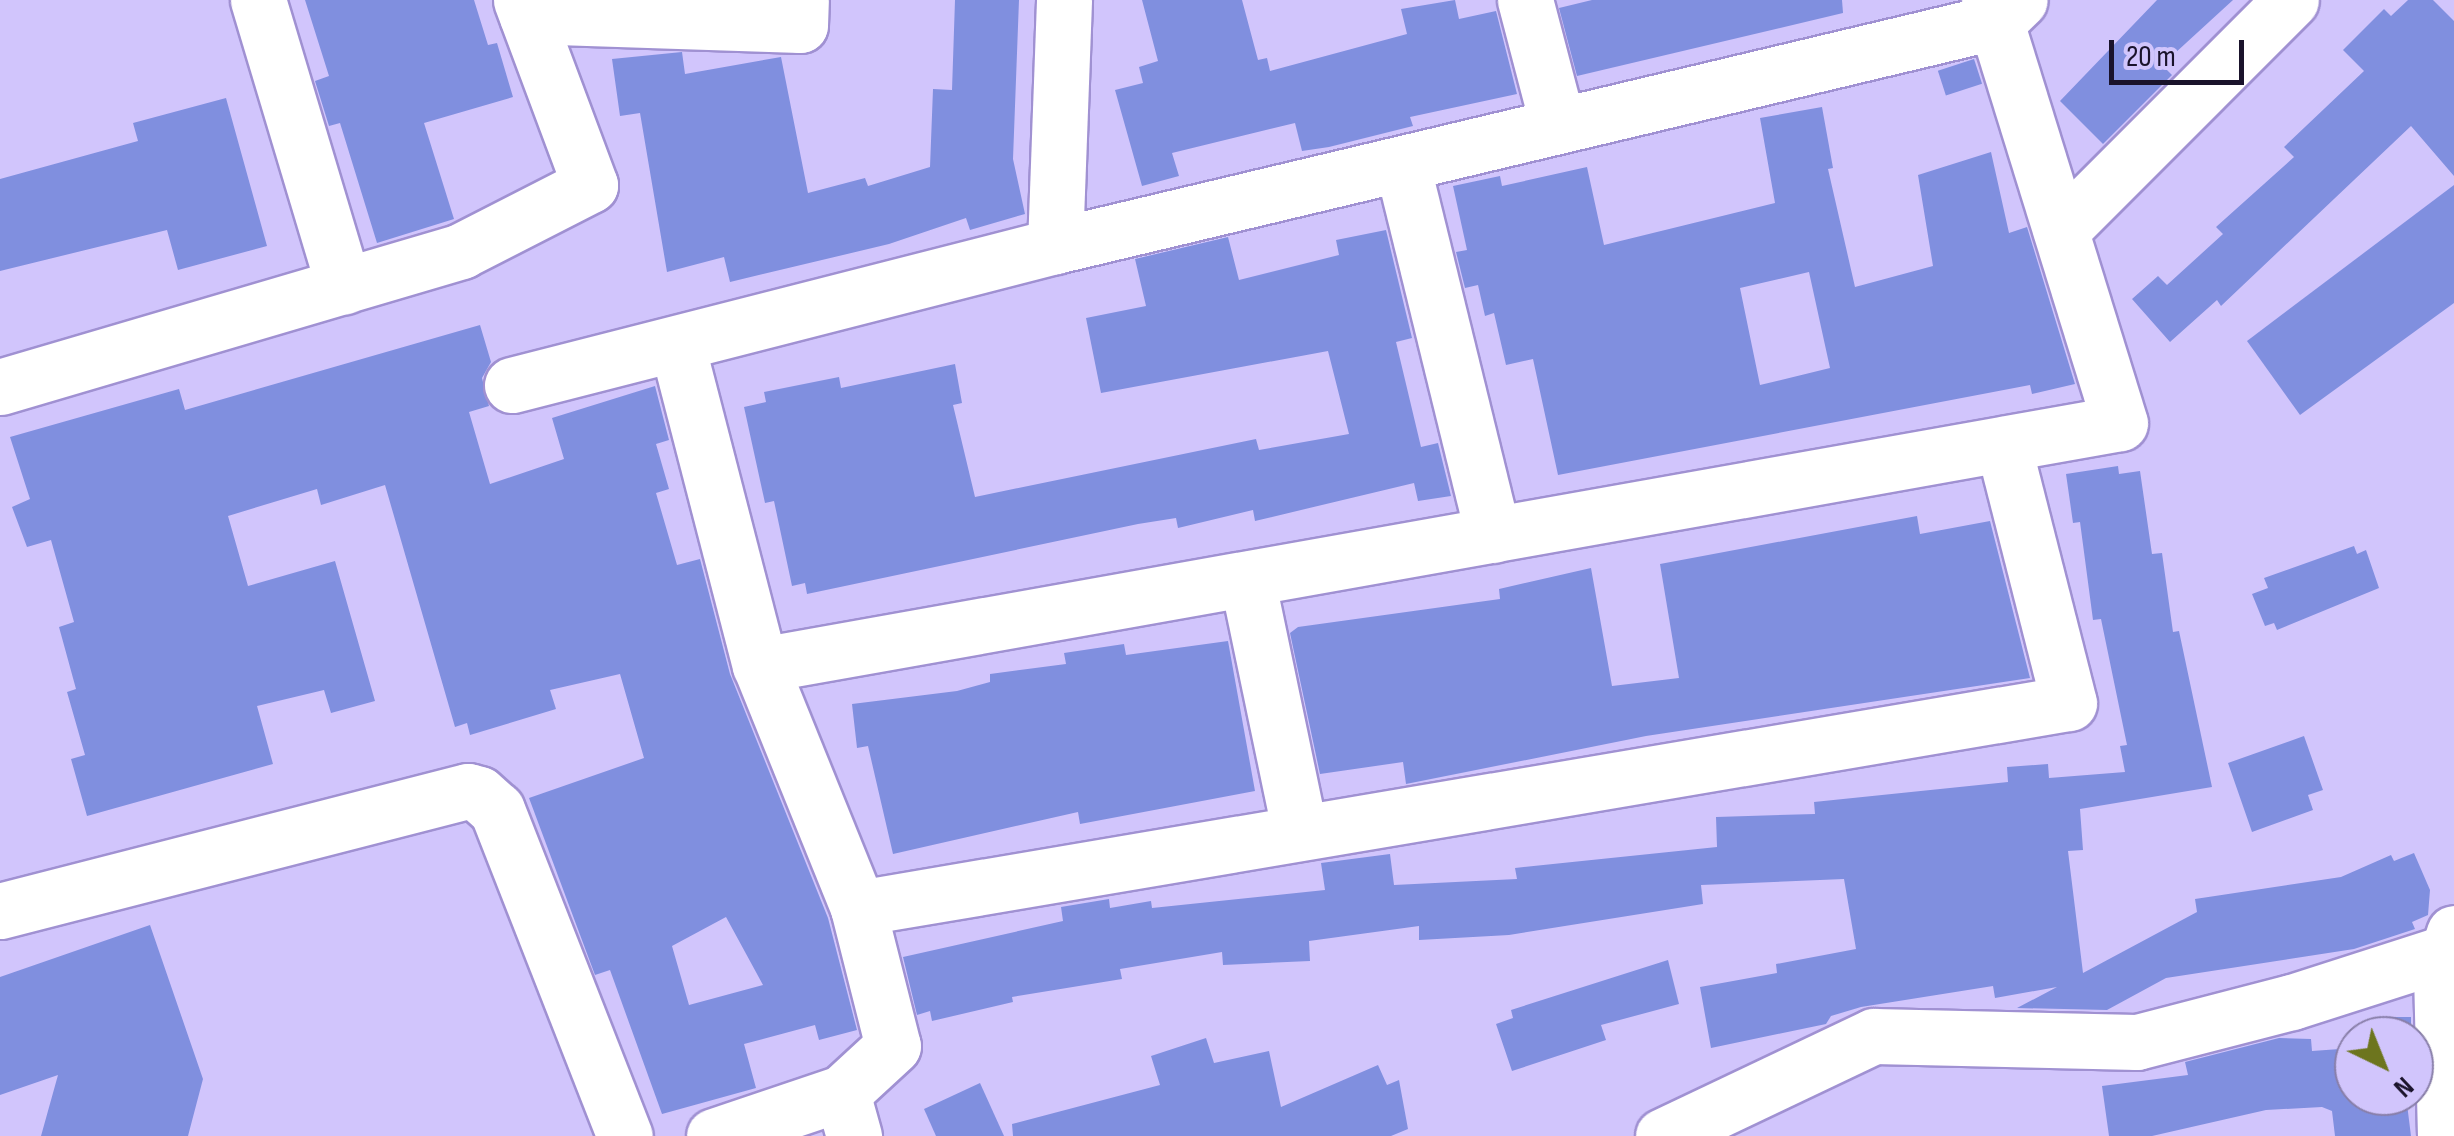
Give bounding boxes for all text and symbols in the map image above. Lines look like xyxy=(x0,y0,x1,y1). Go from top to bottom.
scale bar xyxy=(2114,20,2249,82)
text: 20 m xyxy=(2126,39,2176,75)
north arrow xyxy=(2334,1016,2434,1116)
text: N xyxy=(2387,1070,2420,1104)

